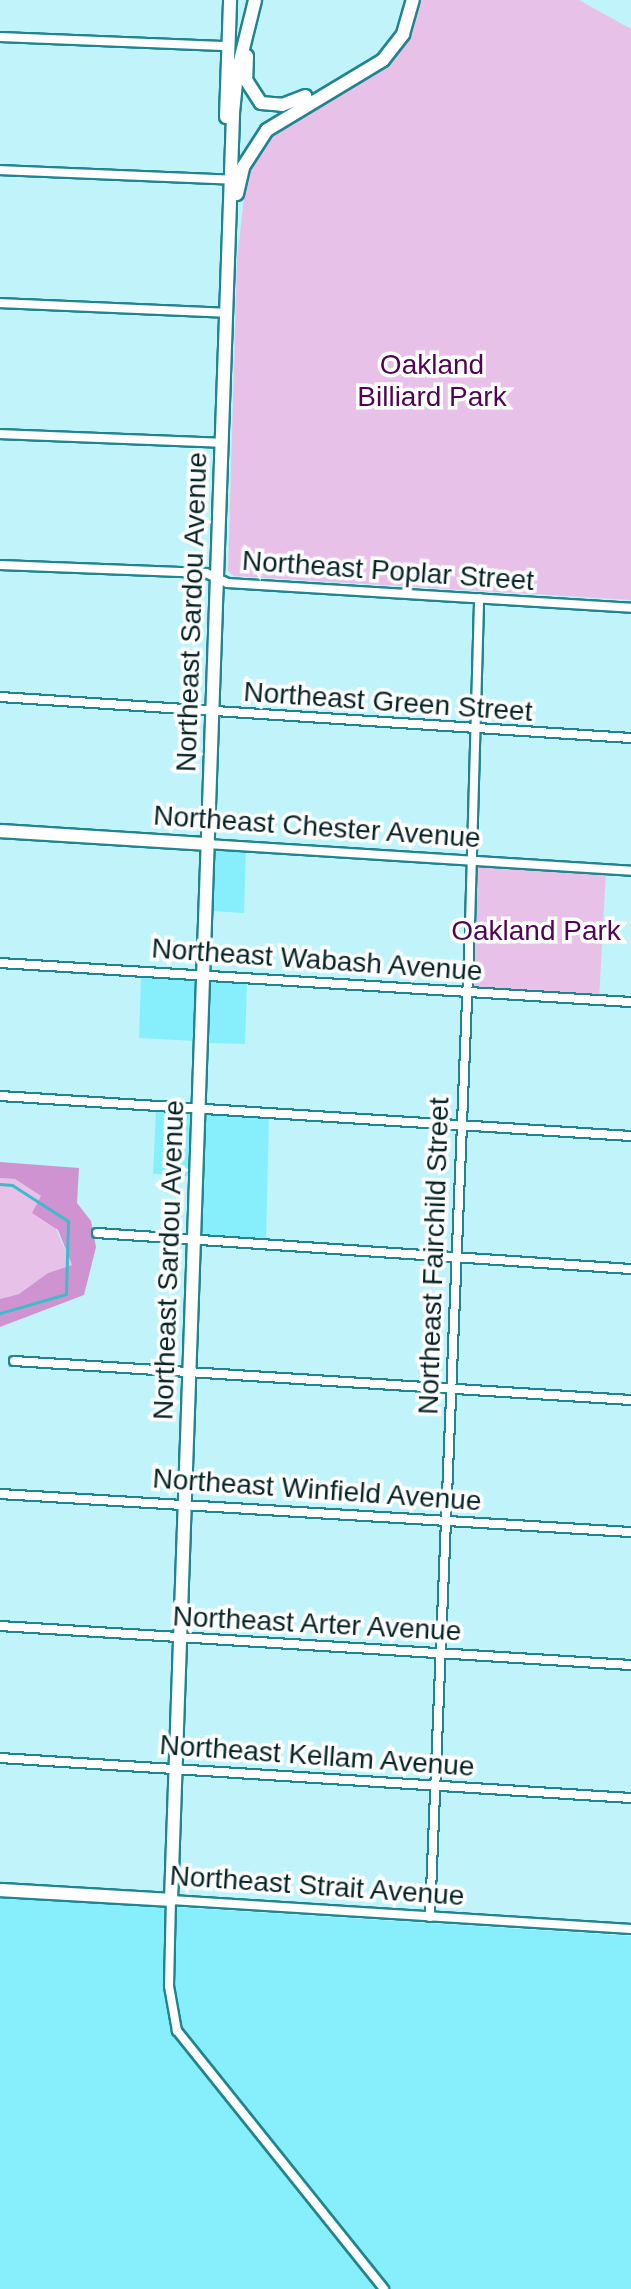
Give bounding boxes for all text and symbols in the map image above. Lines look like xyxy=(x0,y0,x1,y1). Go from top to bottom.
park label: Oakland Billiard Park xyxy=(357,348,507,414)
street label: Northeast Sardou Avenue xyxy=(170,451,214,773)
street label: Northeast Poplar Street xyxy=(241,544,535,598)
street label: Northeast Green Street xyxy=(242,675,534,729)
street label: Northeast Chester Avenue xyxy=(152,799,482,855)
park label: Oakland Park xyxy=(451,914,621,948)
street label: Northeast Wabash Avenue xyxy=(150,932,484,988)
street label: Northeast Fairchild Street xyxy=(412,1097,456,1415)
street label: Northeast Sardou Avenue xyxy=(147,1099,191,1421)
street label: Northeast Winfield Avenue xyxy=(151,1462,483,1518)
street label: Northeast Arter Avenue xyxy=(170,1600,464,1648)
street label: Northeast Kellam Avenue xyxy=(158,1728,476,1784)
street label: Northeast Strait Avenue xyxy=(168,1859,466,1913)

